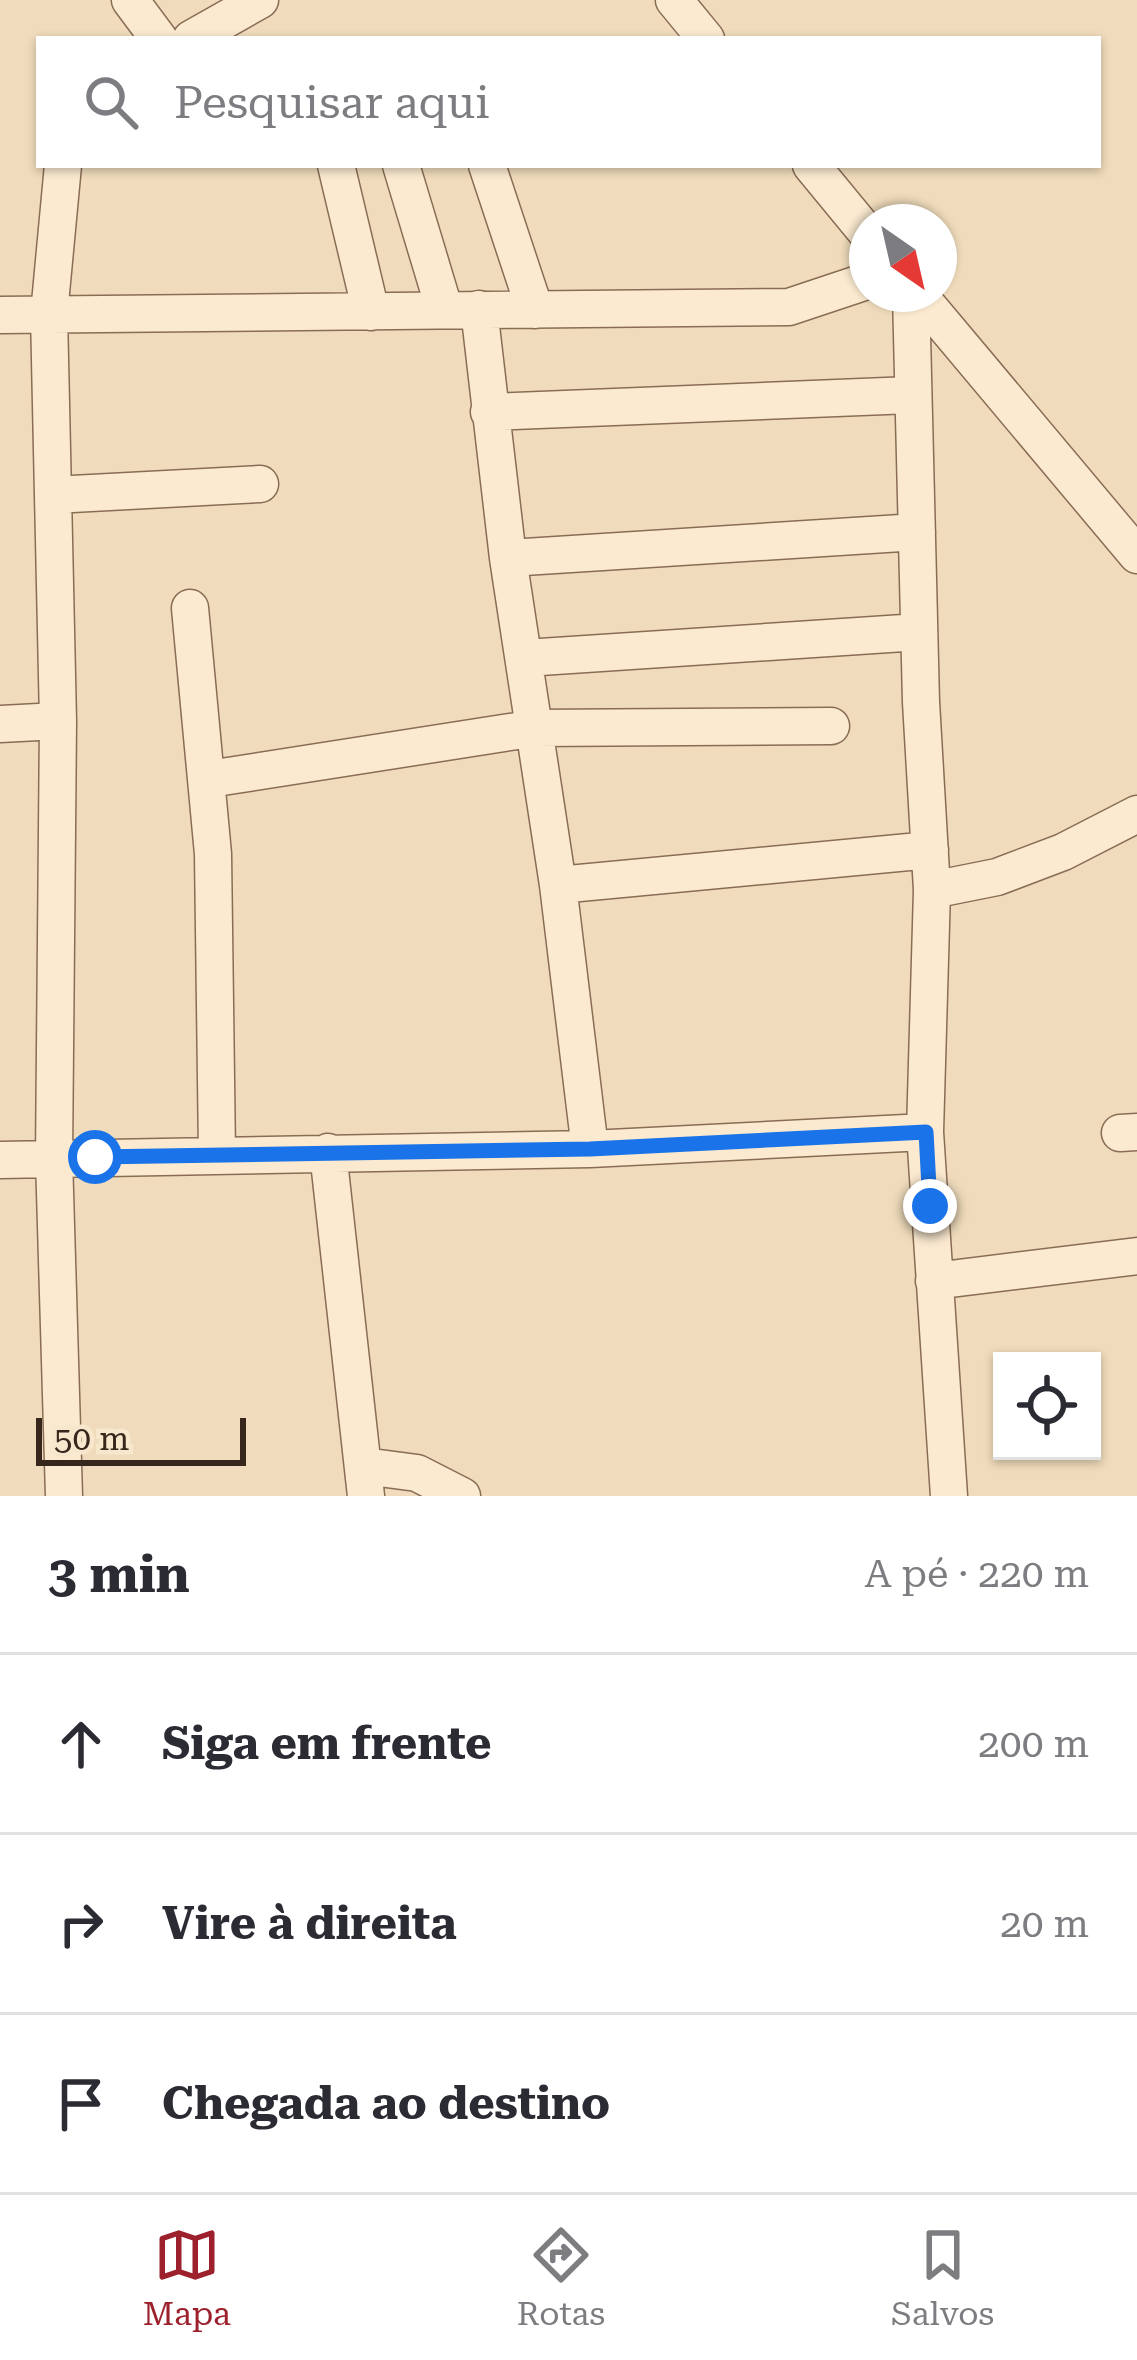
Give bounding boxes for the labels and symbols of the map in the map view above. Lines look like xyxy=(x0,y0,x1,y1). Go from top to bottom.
north arrow xyxy=(849,204,957,312)
route start xyxy=(68,1130,122,1184)
route end xyxy=(903,1179,957,1233)
scale bar xyxy=(36,1412,246,1465)

